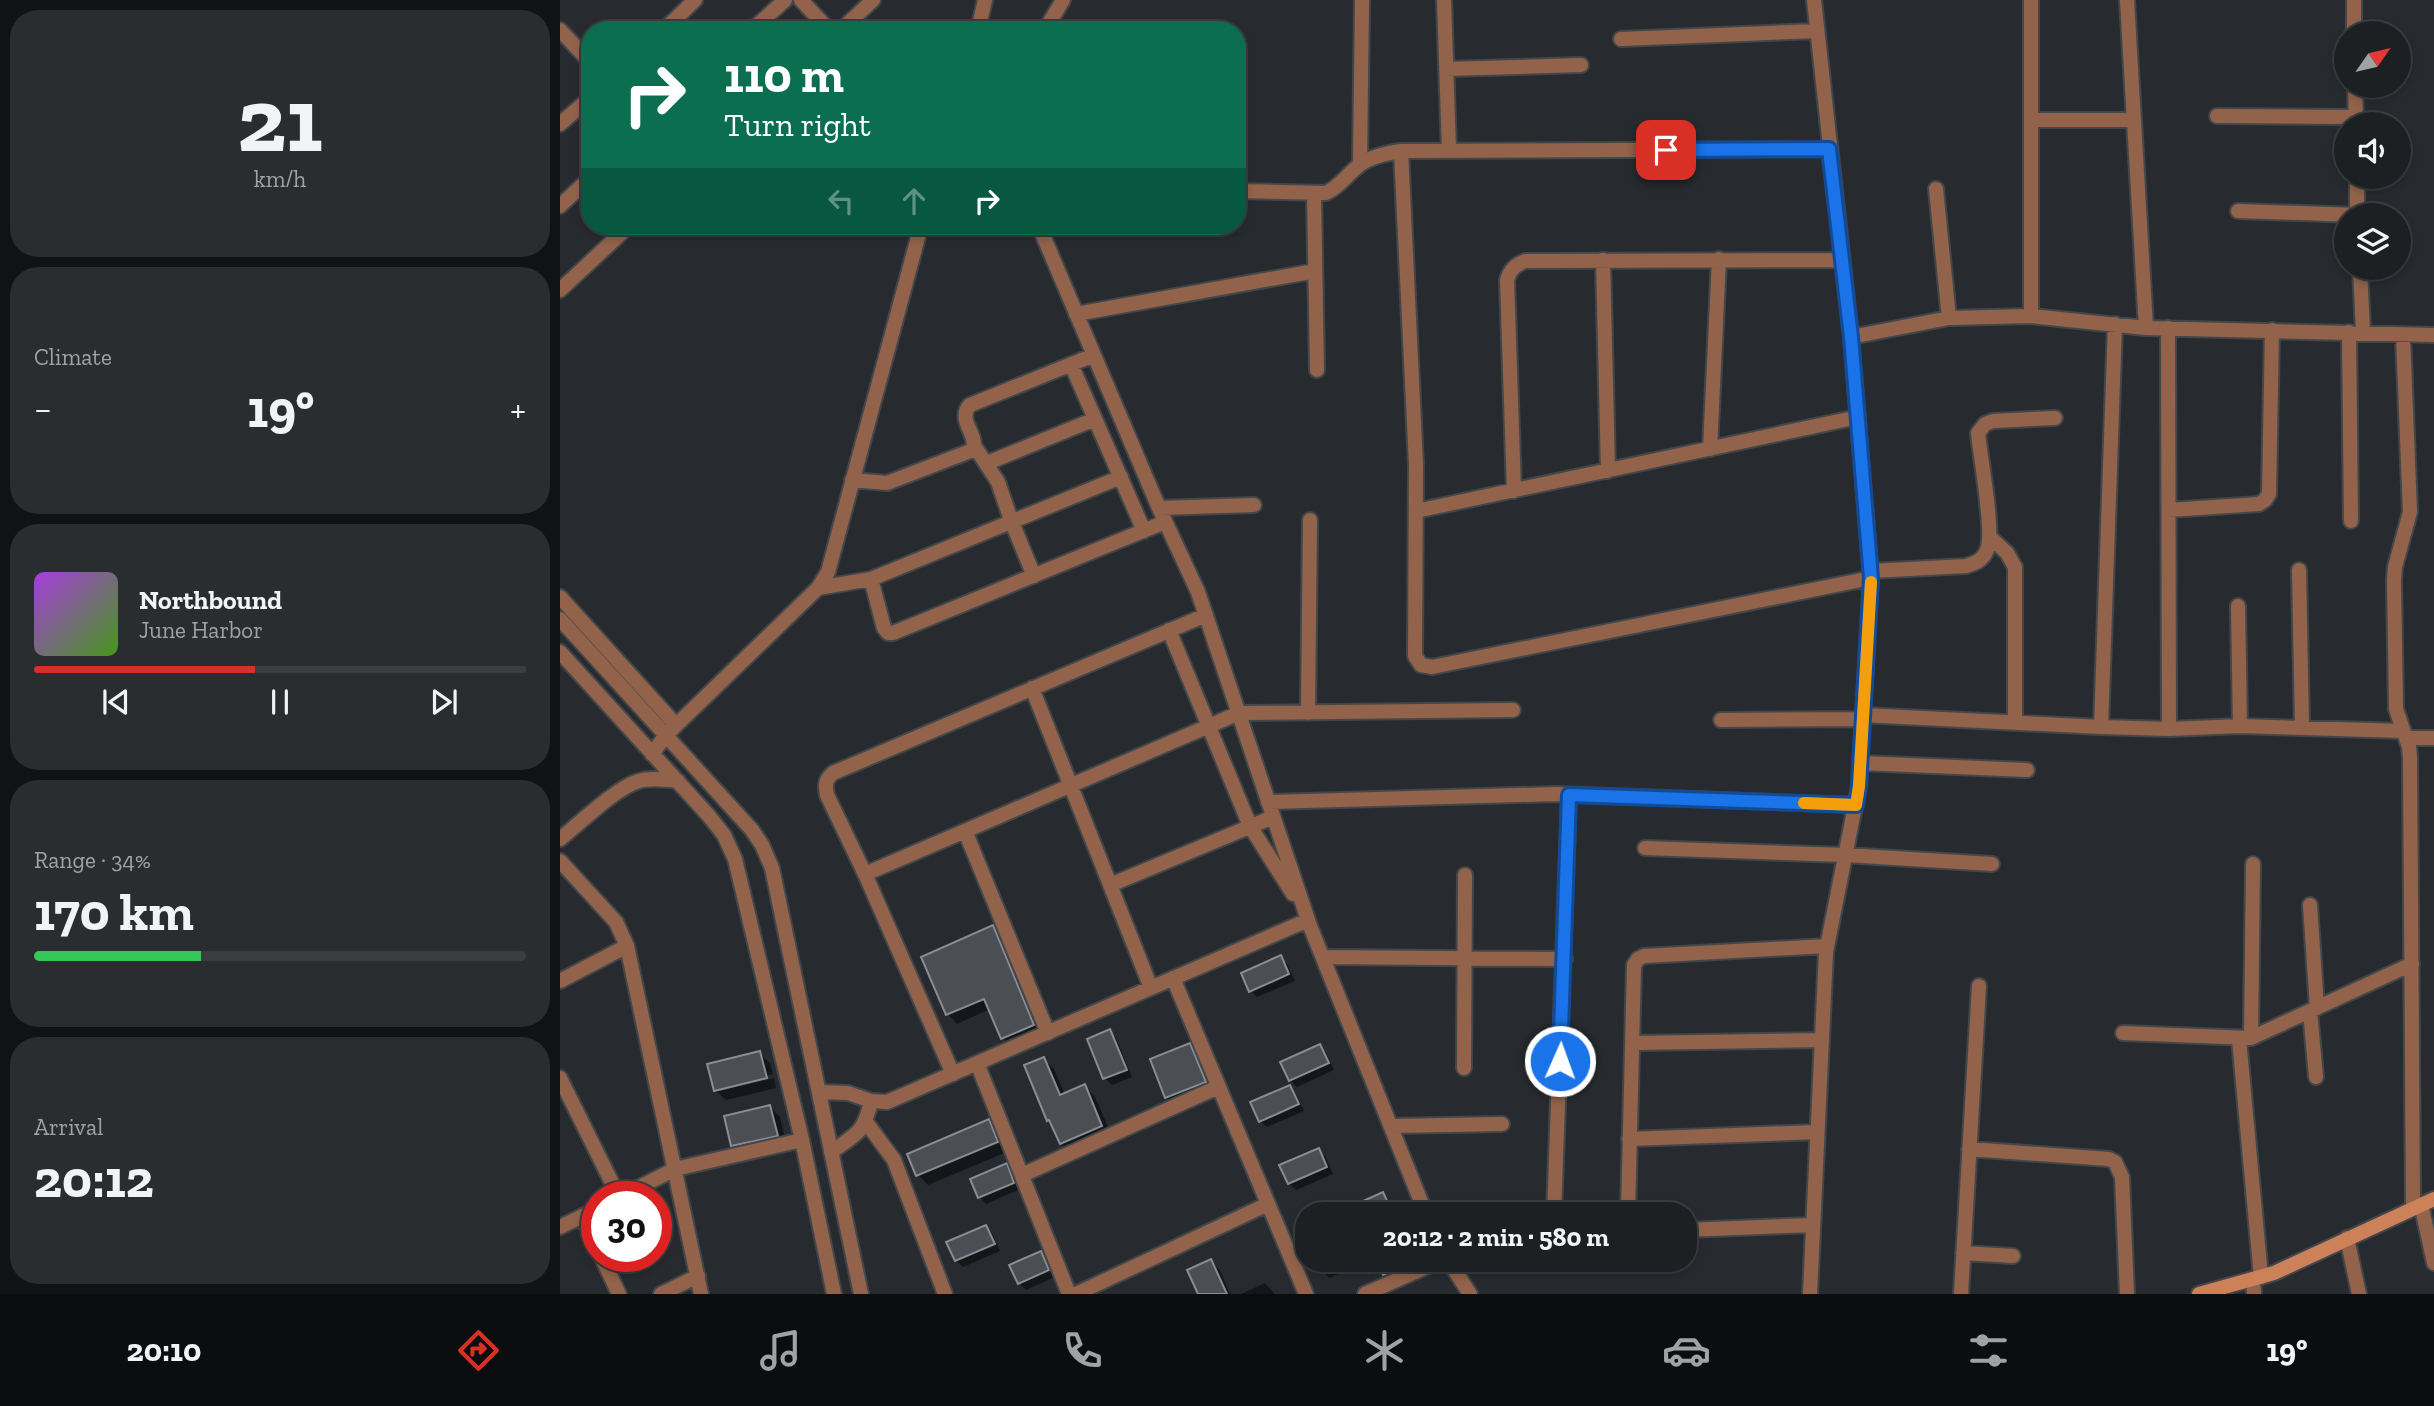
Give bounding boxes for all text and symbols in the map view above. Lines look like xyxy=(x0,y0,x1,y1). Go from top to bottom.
north arrow xyxy=(2334,21,2412,98)
map controls xyxy=(2334,21,2411,280)
text: 110 m xyxy=(724,46,844,105)
icon: right xyxy=(609,49,700,140)
text: 21 xyxy=(237,65,323,174)
text: Turn right xyxy=(724,106,871,144)
button: sound xyxy=(2334,112,2411,189)
pin xyxy=(1636,120,1696,180)
icon: arrive xyxy=(1647,131,1685,169)
text: km/h xyxy=(254,165,306,193)
icon: left xyxy=(822,182,860,220)
icon: ahead xyxy=(895,182,933,220)
icon: right xyxy=(968,182,1006,220)
button: layers xyxy=(2334,203,2411,280)
text: Climate xyxy=(34,343,112,371)
text: 19° xyxy=(247,378,314,440)
text: − xyxy=(34,386,52,432)
text: + xyxy=(510,386,526,432)
text: Northbound xyxy=(139,584,282,616)
text: June Harbor xyxy=(139,616,263,644)
icon: previous xyxy=(97,683,135,721)
icon: pause xyxy=(261,683,299,721)
icon: next xyxy=(425,683,463,721)
text: Range · 34% xyxy=(34,846,151,874)
text: 170 km xyxy=(34,881,194,943)
position arrow xyxy=(1523,1024,1597,1098)
text: Arrival xyxy=(34,1113,103,1141)
text: 20:12 xyxy=(34,1148,154,1210)
speed limit sign: 30 xyxy=(581,1181,672,1272)
text: 20:12 · 2 min · 580 m xyxy=(1383,1221,1609,1253)
icon: directions xyxy=(454,1326,503,1375)
icon: music xyxy=(756,1326,805,1375)
icon: phone xyxy=(1058,1326,1107,1375)
icon: climate xyxy=(1360,1326,1409,1375)
icon: car xyxy=(1662,1326,1711,1375)
icon: filters xyxy=(1964,1326,2013,1375)
text: 20:10 xyxy=(126,1331,201,1369)
text: 19° xyxy=(2266,1331,2308,1369)

